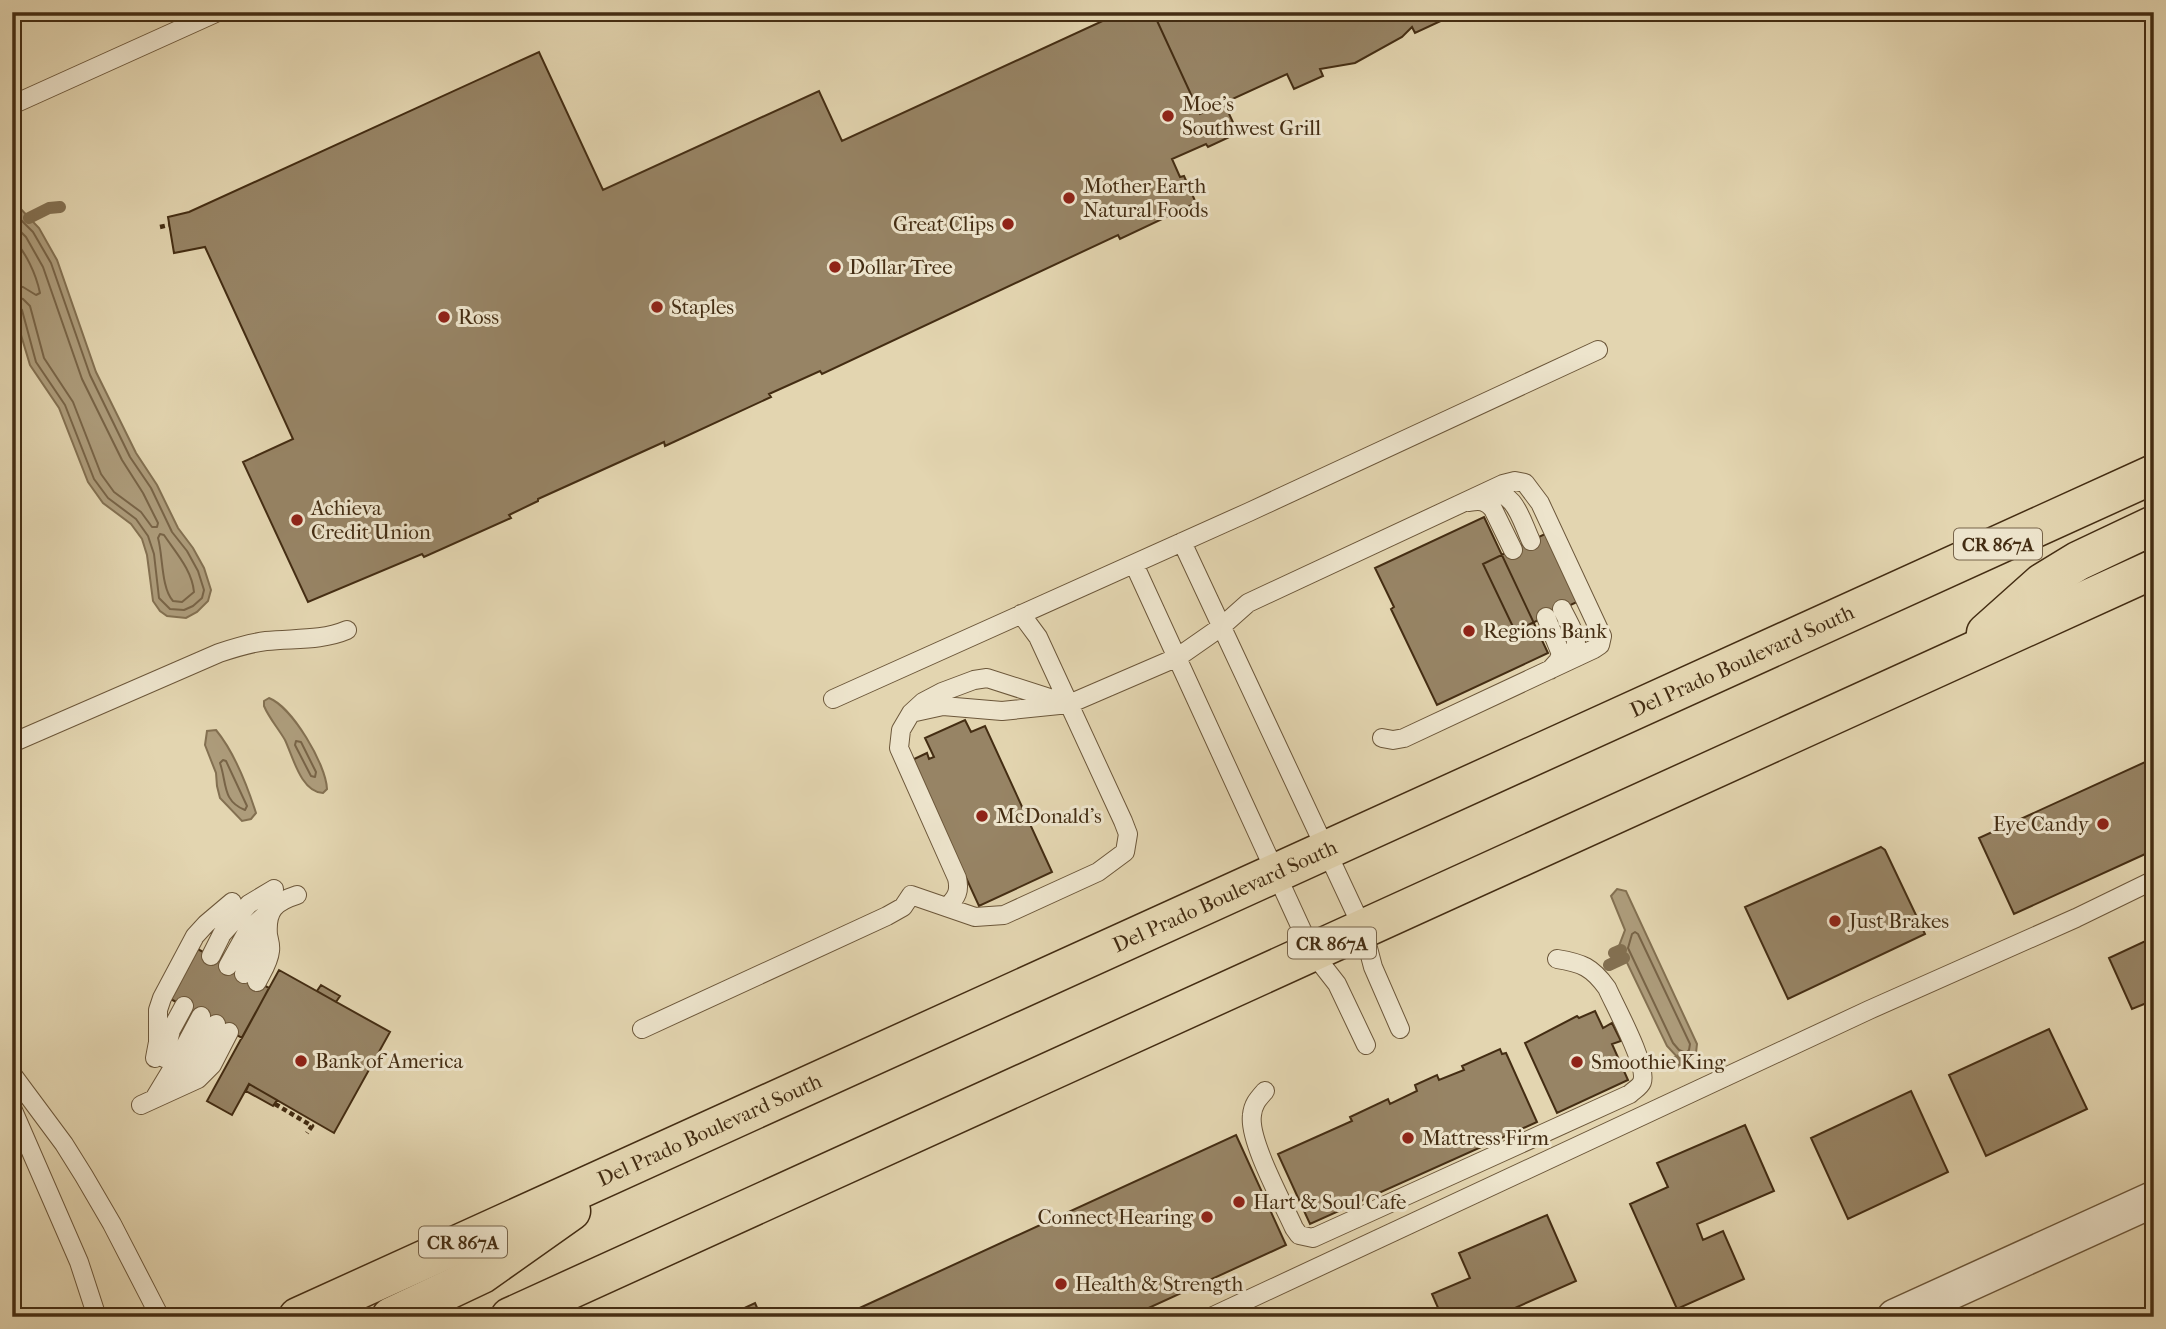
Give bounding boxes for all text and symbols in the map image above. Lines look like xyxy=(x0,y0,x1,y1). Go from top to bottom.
place label: Moe's Southwest Grill xyxy=(1182,92,1321,140)
marker: Moe's Southwest Grill xyxy=(1160,108,1176,124)
place label: Mother Earth Natural Foods xyxy=(1083,174,1208,222)
marker: Mother Earth Natural Foods xyxy=(1061,190,1077,206)
place label: Great Clips xyxy=(893,212,994,236)
marker: Great Clips xyxy=(1000,216,1016,232)
place label: Dollar Tree xyxy=(849,255,953,279)
marker: Dollar Tree xyxy=(827,259,843,275)
place label: Staples xyxy=(671,295,734,319)
marker: Staples xyxy=(649,299,665,315)
place label: Ross xyxy=(458,305,499,329)
marker: Ross xyxy=(436,309,452,325)
place label: Achieva Credit Union xyxy=(310,496,431,544)
marker: Achieva Credit Union xyxy=(289,512,305,528)
road number: CR 867A xyxy=(1954,528,2042,559)
street label: Del Prado Boulevard South xyxy=(1626,600,1858,722)
place label: Regions Bank xyxy=(1483,619,1607,643)
marker: Regions Bank xyxy=(1461,623,1477,639)
place label: McDonald's xyxy=(996,804,1102,828)
marker: McDonald's xyxy=(974,808,990,824)
place label: Eye Candy xyxy=(1993,812,2090,836)
marker: Eye Candy xyxy=(2095,816,2111,832)
street label: Del Prado Boulevard South xyxy=(1109,835,1341,957)
place label: Just Brakes xyxy=(1847,909,1949,933)
marker: Just Brakes xyxy=(1827,913,1843,929)
road number: CR 867A xyxy=(1288,928,1376,959)
place label: Bank of America xyxy=(315,1049,463,1073)
place label: Smoothie King xyxy=(1591,1050,1726,1074)
marker: Bank of America xyxy=(293,1053,309,1069)
marker: Smoothie King xyxy=(1569,1054,1585,1070)
street label: Del Prado Boulevard South xyxy=(594,1069,826,1191)
place label: Mattress Firm xyxy=(1422,1126,1550,1150)
marker: Mattress Firm xyxy=(1400,1130,1416,1146)
place label: Hart & Soul Cafe xyxy=(1253,1190,1406,1214)
marker: Hart & Soul Cafe xyxy=(1231,1194,1247,1210)
place label: Connect Hearing xyxy=(1037,1205,1194,1229)
marker: Connect Hearing xyxy=(1199,1209,1215,1225)
road number: CR 867A xyxy=(419,1226,507,1258)
place label: Health & Strength xyxy=(1075,1272,1243,1296)
marker: Health & Strength xyxy=(1053,1276,1069,1292)

